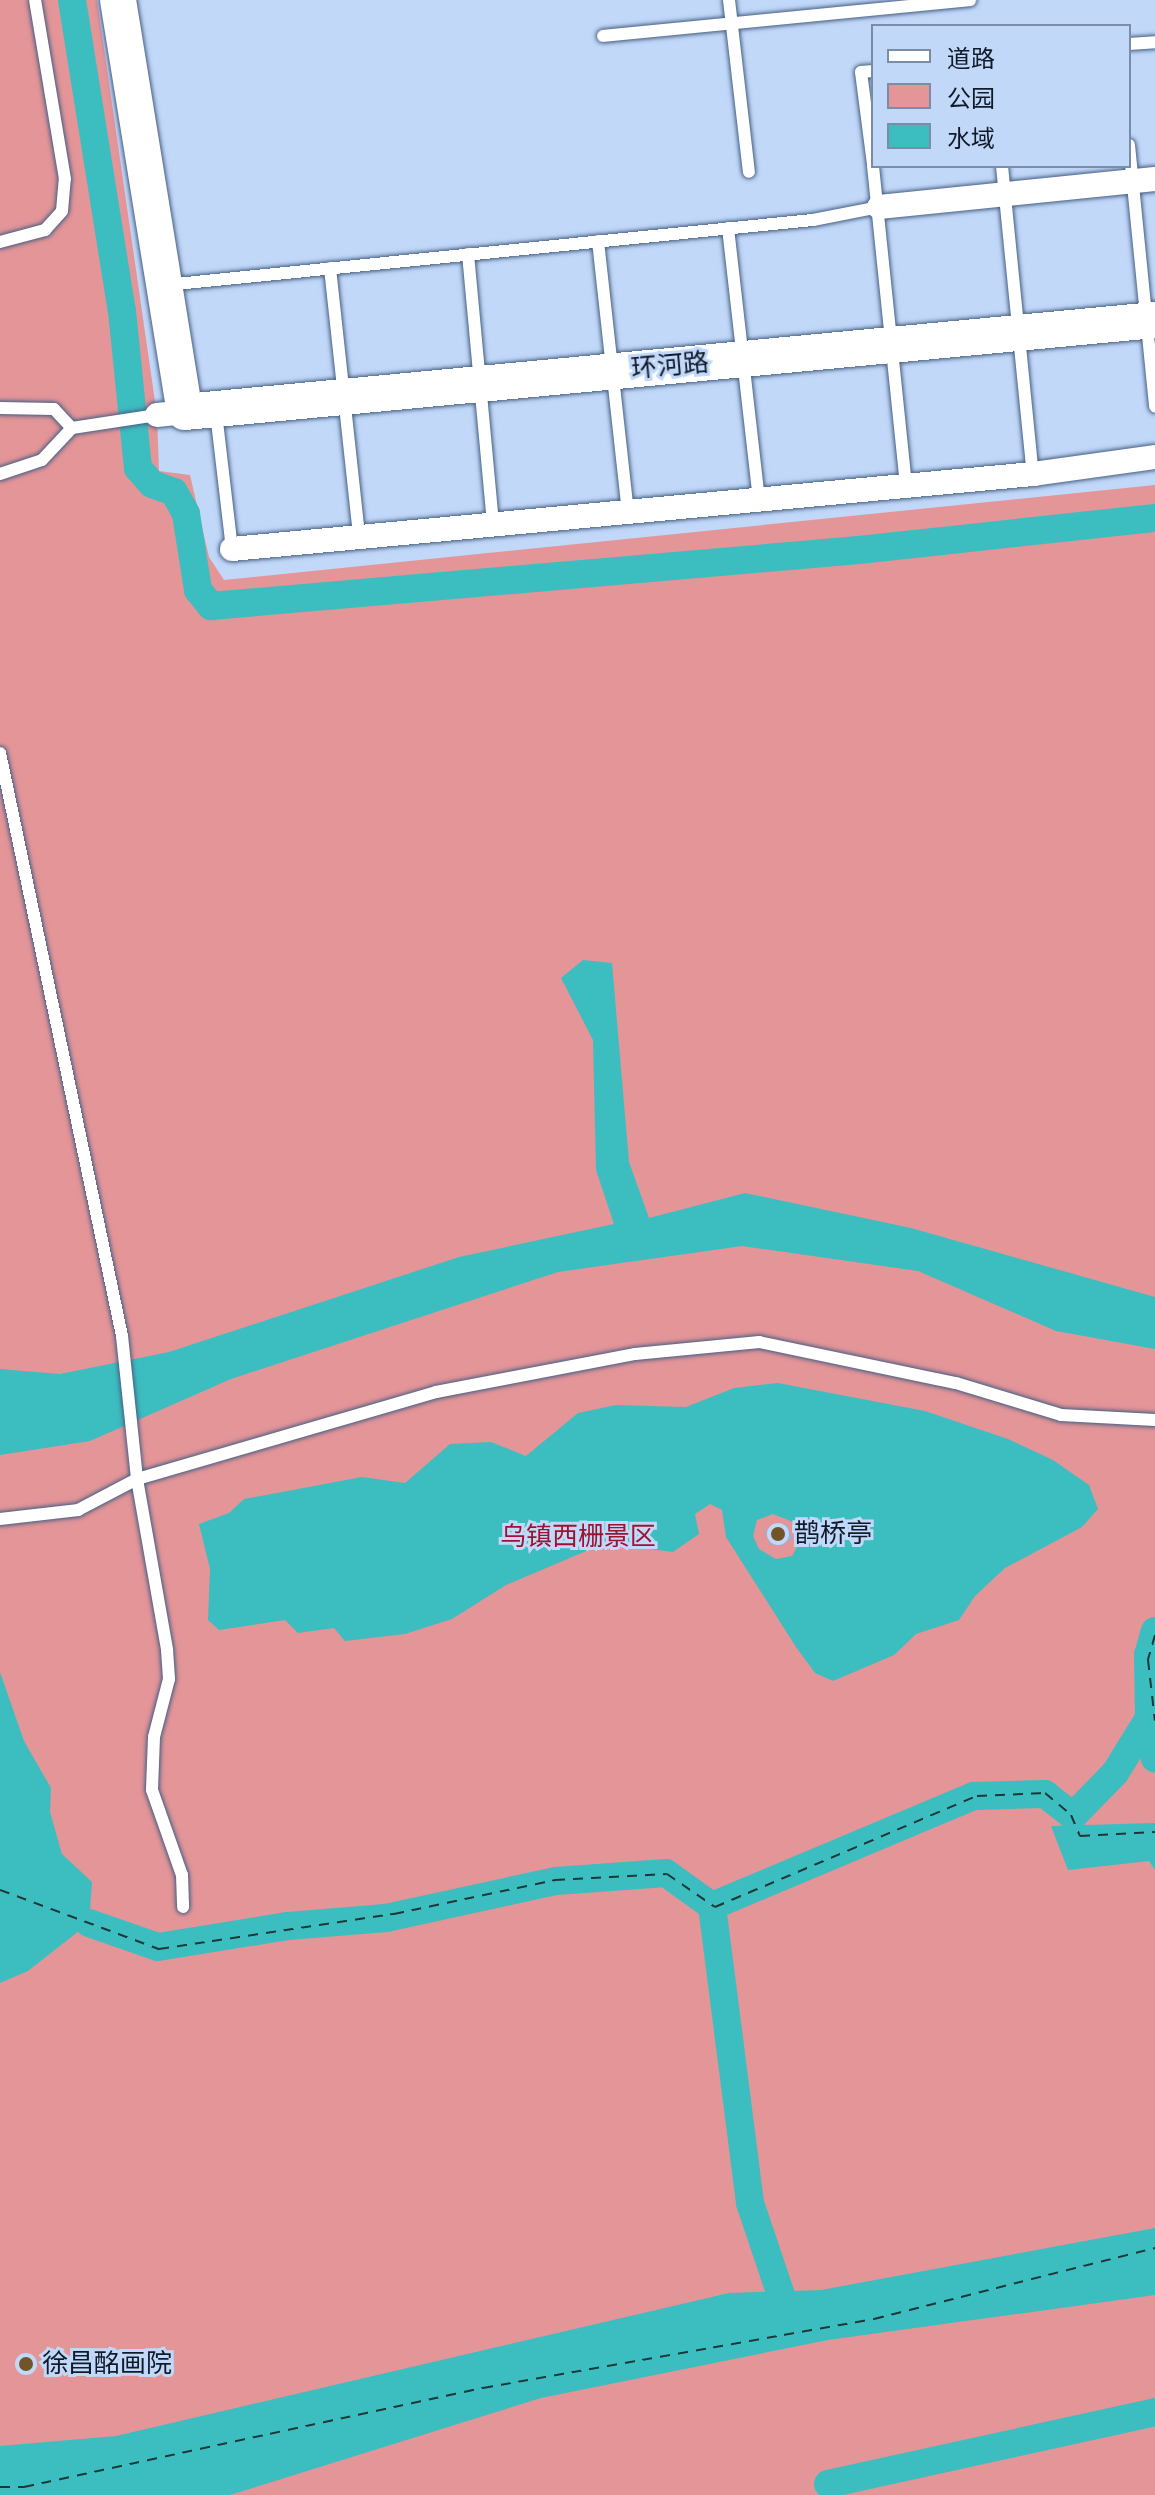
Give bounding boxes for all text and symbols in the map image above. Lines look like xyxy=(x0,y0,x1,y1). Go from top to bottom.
legend xyxy=(871,24,1131,168)
text: 道路 xyxy=(947,45,995,74)
text: 公园 xyxy=(947,85,995,114)
text: 水域 xyxy=(947,125,995,154)
street label: 环河路 xyxy=(630,347,710,385)
place label: 鹊桥亭 xyxy=(794,1518,872,1550)
park label: 乌镇西栅景区 xyxy=(500,1521,656,1553)
marker: 鹊桥亭 xyxy=(769,1525,787,1543)
place label: 徐昌酩画院 xyxy=(42,2348,172,2380)
marker: 徐昌酩画院 xyxy=(17,2355,35,2373)

